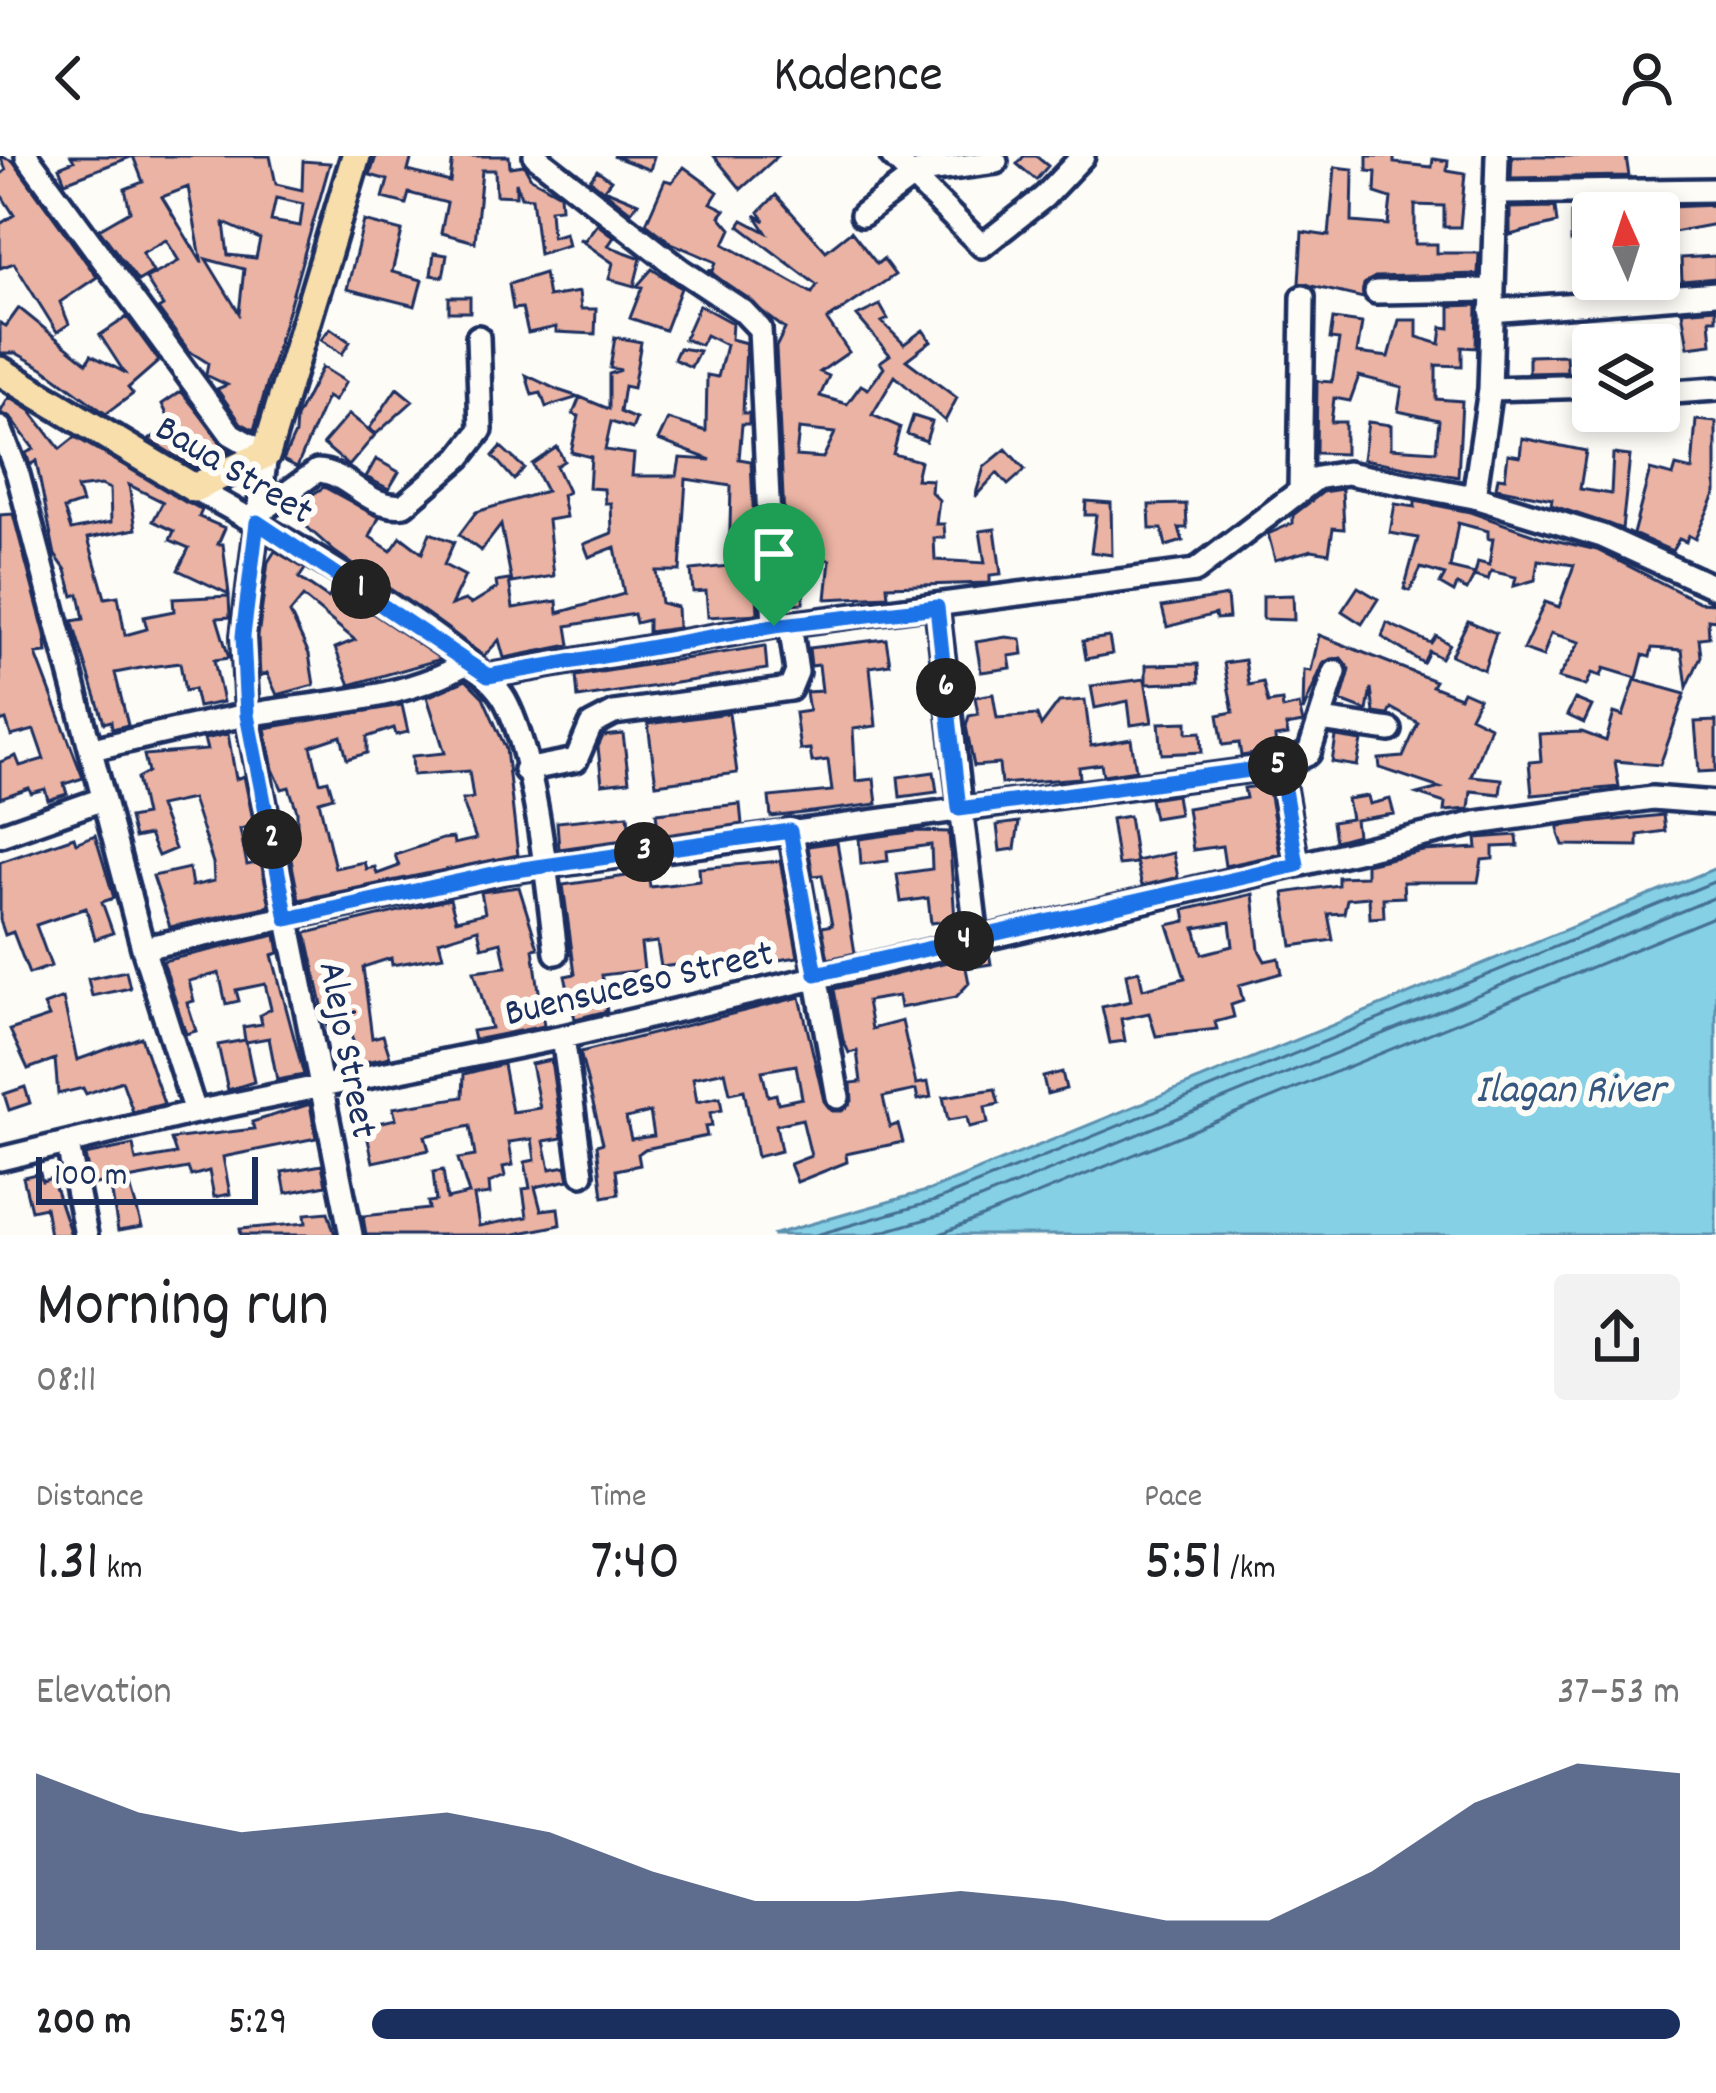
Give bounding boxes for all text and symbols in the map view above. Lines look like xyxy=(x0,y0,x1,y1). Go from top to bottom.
text: Kadence xyxy=(773,40,943,117)
icon: back xyxy=(36,45,102,111)
icon: person xyxy=(1614,45,1680,111)
north arrow xyxy=(1572,192,1680,300)
map controls xyxy=(1572,192,1680,432)
button: layers xyxy=(1572,324,1680,432)
street label: Baua Street xyxy=(143,404,322,541)
pin xyxy=(723,503,825,626)
icon: arrive xyxy=(741,521,807,587)
pin: 1 xyxy=(331,559,391,619)
text: 1 xyxy=(357,565,365,612)
pin: 6 xyxy=(916,658,976,718)
text: 6 xyxy=(938,664,954,711)
pin: 5 xyxy=(1248,736,1308,796)
text: 5 xyxy=(1270,742,1286,789)
pin: 2 xyxy=(242,809,302,869)
text: 2 xyxy=(265,815,279,862)
pin: 3 xyxy=(614,822,674,882)
text: 3 xyxy=(637,828,651,875)
pin: 4 xyxy=(934,911,994,971)
text: 4 xyxy=(957,917,971,964)
street label: Buensuceso Street xyxy=(500,929,779,1044)
street label: Alejo Street xyxy=(301,957,389,1143)
water label: Ilagan River xyxy=(1475,1063,1669,1123)
scale bar xyxy=(36,1151,258,1204)
text: 100 m xyxy=(54,1154,127,1201)
text: Morning run xyxy=(36,1263,329,1357)
button: share xyxy=(1554,1274,1680,1400)
text: 08:11 xyxy=(36,1355,96,1410)
text: Distance xyxy=(36,1475,144,1522)
text: Time xyxy=(590,1475,646,1522)
text: Pace xyxy=(1144,1475,1202,1522)
text: 1.31 xyxy=(36,1522,99,1608)
text: 7:40 xyxy=(590,1522,681,1608)
text: 5:51 xyxy=(1144,1522,1223,1608)
text: km xyxy=(99,1547,143,1594)
text: /km xyxy=(1223,1547,1276,1594)
text: Elevation xyxy=(36,1667,172,1722)
text: 37–53 m xyxy=(1557,1667,1680,1722)
text: 200 m xyxy=(36,1997,131,2052)
text: 5:29 xyxy=(228,1997,287,2052)

